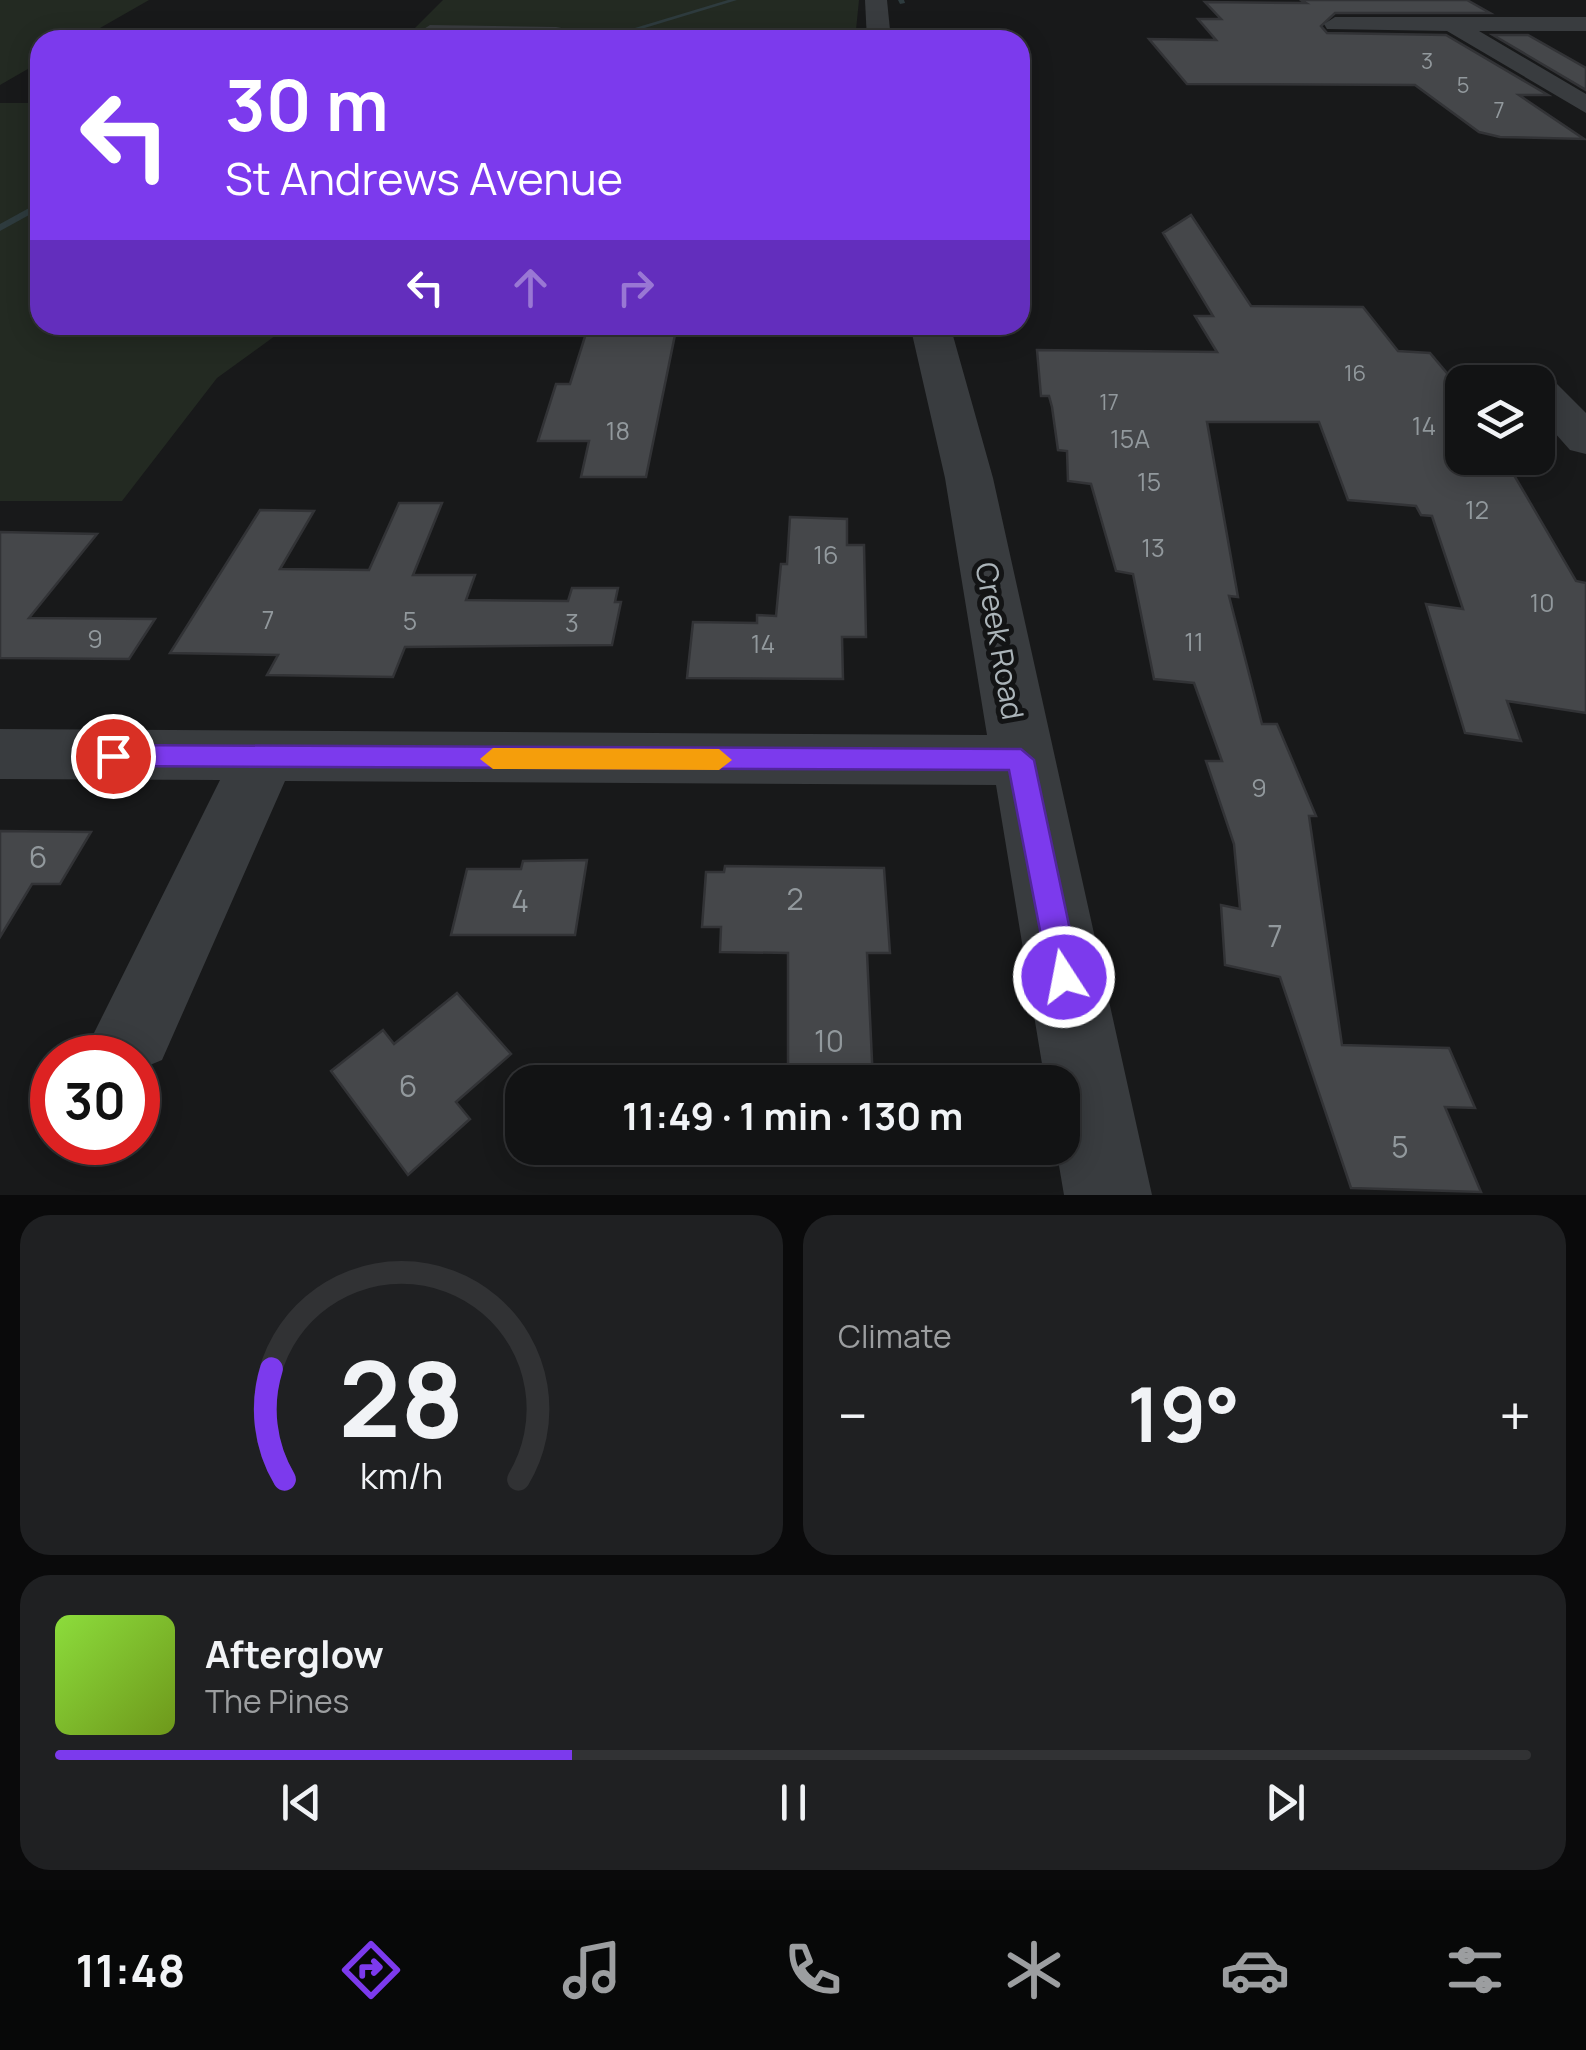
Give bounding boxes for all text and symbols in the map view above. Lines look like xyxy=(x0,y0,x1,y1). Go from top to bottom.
house number: 3 xyxy=(1421,46,1433,76)
text: 30 m xyxy=(225,56,389,152)
icon: left xyxy=(60,70,190,200)
house number: 5 xyxy=(1457,70,1469,100)
house number: 7 xyxy=(1493,95,1505,125)
text: St Andrews Avenue xyxy=(225,147,623,209)
icon: left xyxy=(398,260,453,315)
icon: ahead xyxy=(503,260,558,315)
icon: right xyxy=(608,260,663,315)
house number: 16 xyxy=(1344,358,1366,388)
map controls xyxy=(1445,365,1555,475)
button: layers xyxy=(1445,365,1555,475)
house number: 17 xyxy=(1099,387,1119,417)
house number: 14 xyxy=(1412,408,1436,443)
house number: 18 xyxy=(606,413,630,448)
house number: 15A xyxy=(1110,421,1150,456)
house number: 15 xyxy=(1137,464,1161,499)
house number: 12 xyxy=(1465,492,1489,527)
house number: 13 xyxy=(1141,530,1165,565)
house number: 16 xyxy=(813,537,839,572)
street label: Creek Road xyxy=(966,559,1034,723)
house number: 10 xyxy=(1529,585,1555,620)
house number: 7 xyxy=(262,602,274,637)
house number: 5 xyxy=(403,603,417,638)
house number: 3 xyxy=(565,605,579,640)
house number: 9 xyxy=(87,621,103,656)
house number: 11 xyxy=(1184,624,1204,659)
house number: 14 xyxy=(751,626,775,661)
pin xyxy=(71,714,156,799)
icon: arrive xyxy=(86,729,141,784)
house number: 9 xyxy=(1251,770,1267,805)
house number: 6 xyxy=(29,836,47,877)
house number: 2 xyxy=(786,878,804,919)
house number: 4 xyxy=(511,880,529,921)
house number: 7 xyxy=(1267,915,1283,956)
position arrow xyxy=(1012,925,1116,1029)
house number: 10 xyxy=(814,1020,844,1061)
speed limit sign: 30 xyxy=(30,1035,160,1165)
house number: 6 xyxy=(399,1065,417,1106)
text: 11:49 · 1 min · 130 m xyxy=(622,1089,963,1141)
house number: 5 xyxy=(1391,1126,1409,1167)
text: Climate xyxy=(838,1314,952,1358)
text: 28 xyxy=(339,1326,464,1468)
text: 19° xyxy=(1127,1362,1240,1465)
text: − xyxy=(838,1377,868,1453)
text: + xyxy=(1499,1377,1531,1453)
text: km/h xyxy=(360,1451,443,1500)
text: Afterglow xyxy=(205,1627,384,1679)
text: The Pines xyxy=(205,1679,349,1723)
icon: previous xyxy=(274,1775,329,1830)
icon: pause xyxy=(766,1775,821,1830)
icon: next xyxy=(1258,1775,1313,1830)
icon: directions xyxy=(336,1935,406,2005)
icon: music xyxy=(557,1935,627,2005)
icon: phone xyxy=(778,1935,848,2005)
icon: climate xyxy=(999,1935,1069,2005)
icon: car xyxy=(1220,1935,1290,2005)
icon: filters xyxy=(1440,1935,1510,2005)
text: 11:48 xyxy=(75,1939,185,2001)

